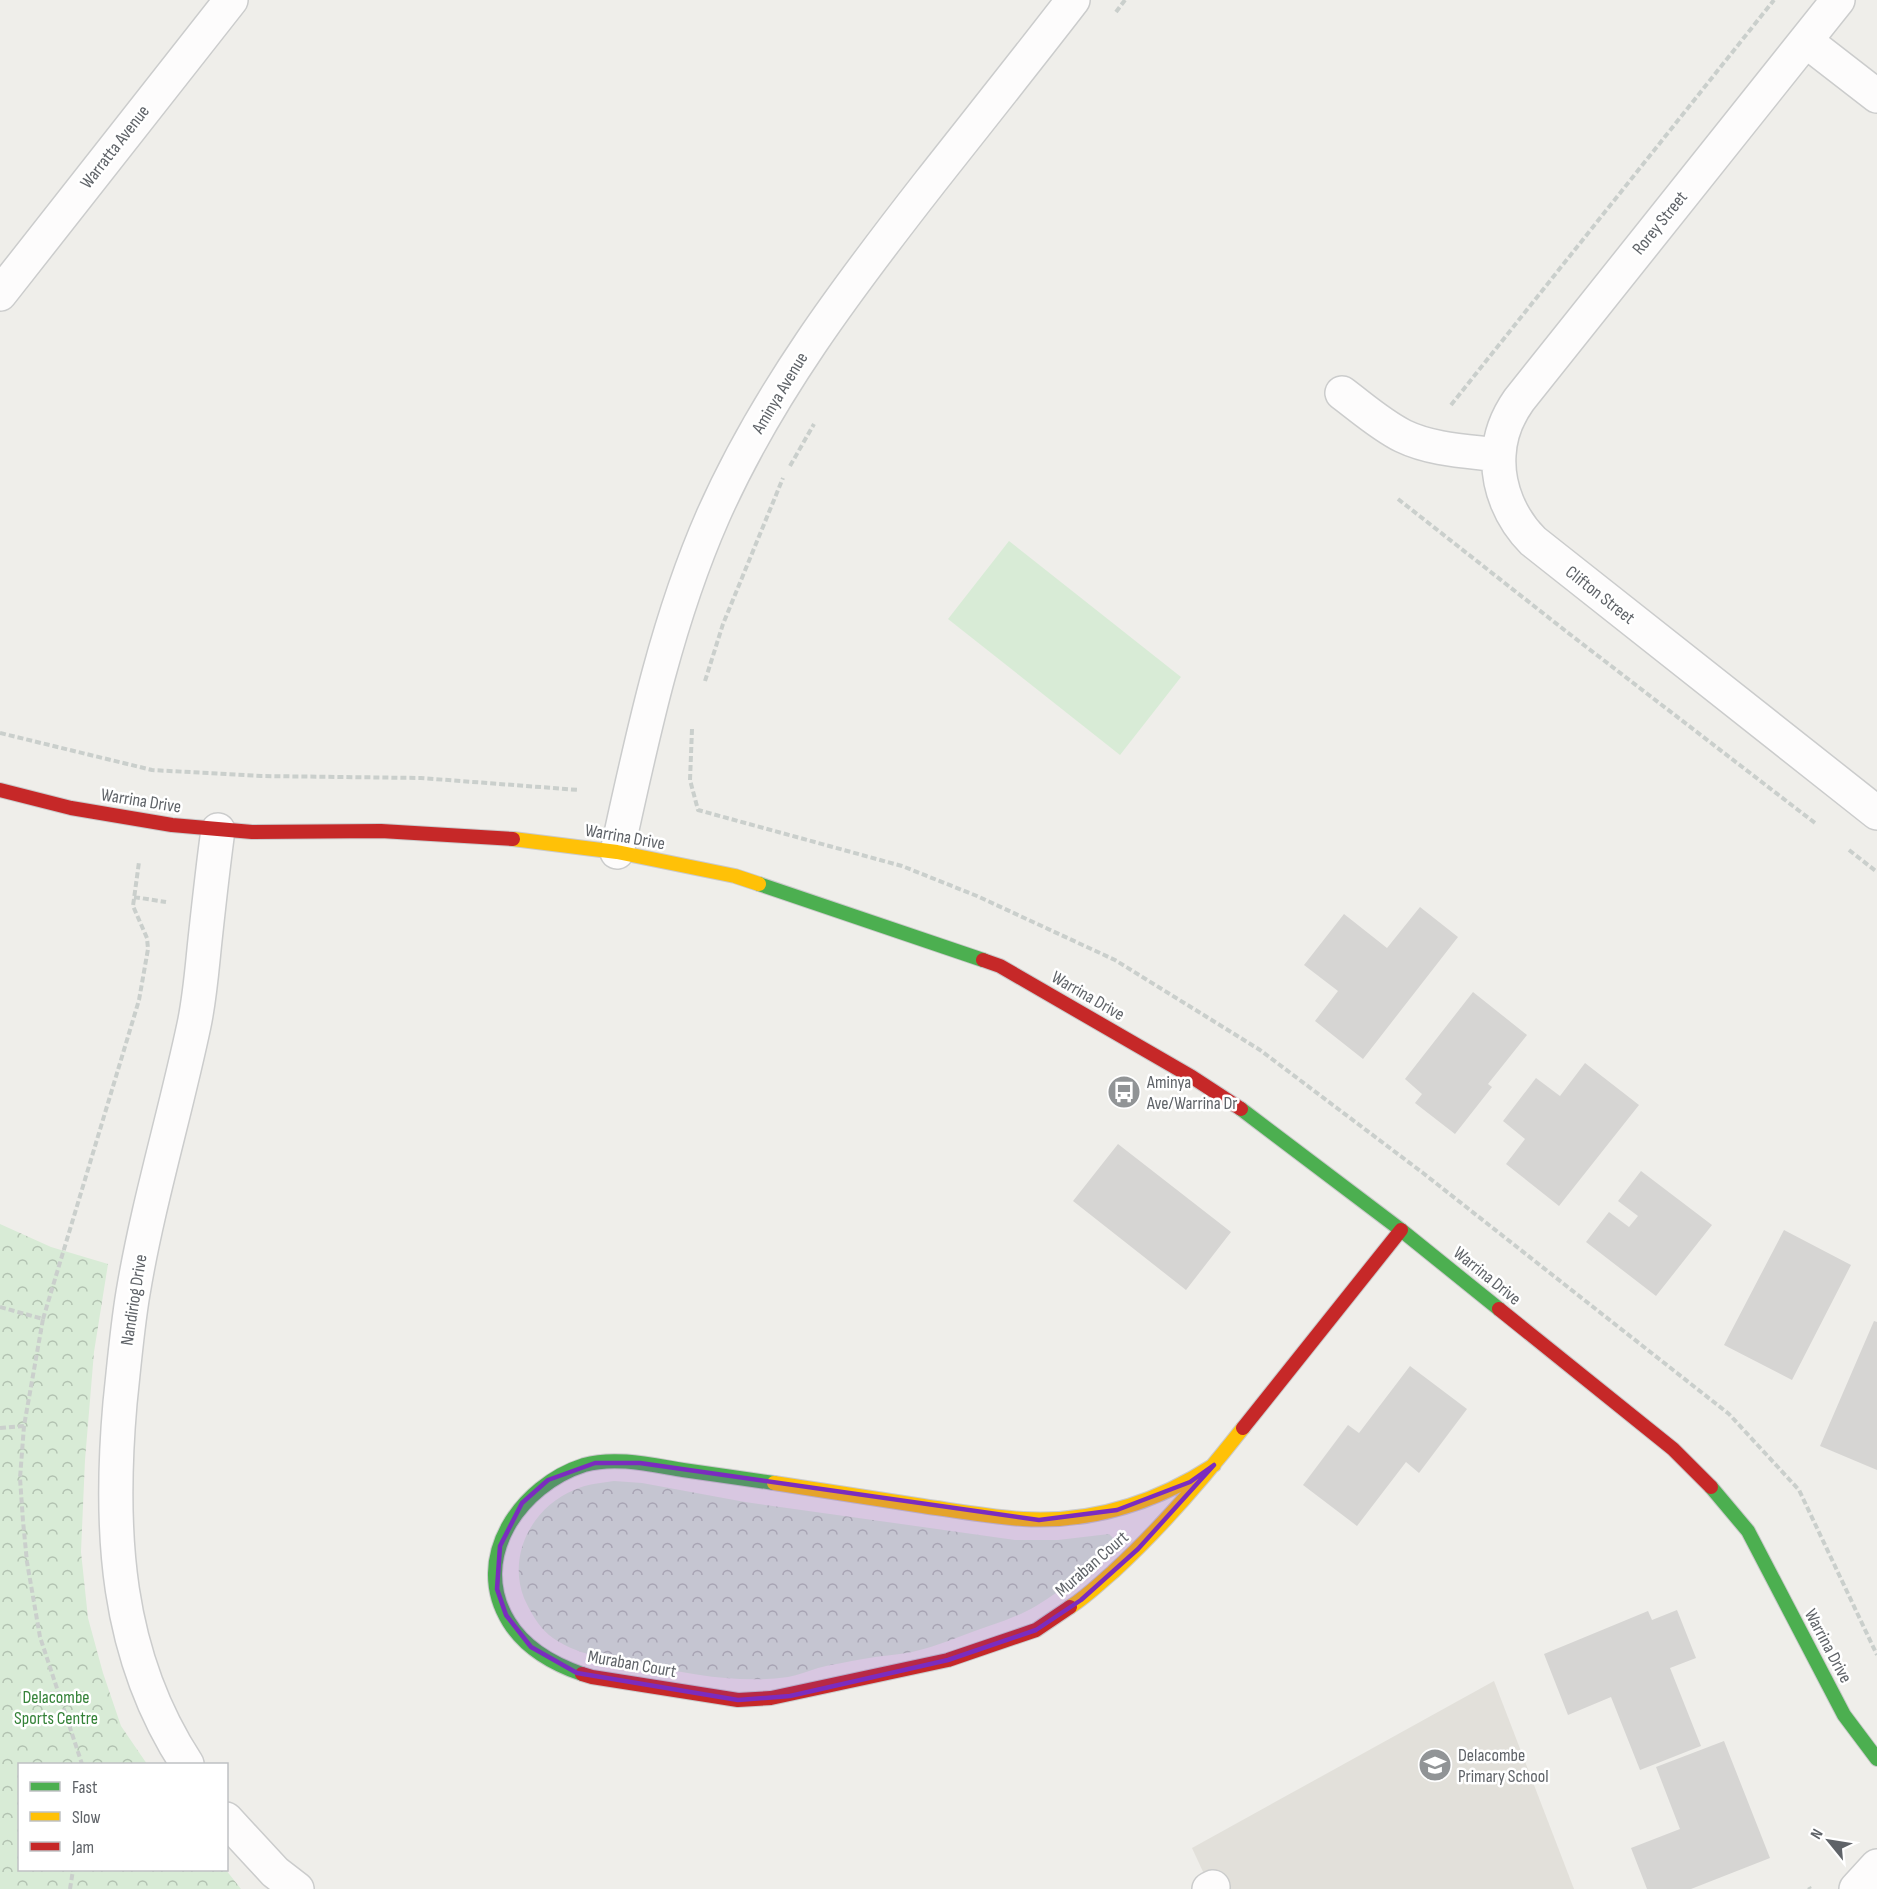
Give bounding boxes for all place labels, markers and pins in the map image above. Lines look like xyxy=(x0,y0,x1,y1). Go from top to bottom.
place label: Aminya Ave/Warrina Dr xyxy=(1146,1072,1238,1114)
bus stop icon: Aminya Ave/Warrina Dr xyxy=(1106,1074,1142,1110)
place label: Delacombe Primary School xyxy=(1458,1745,1549,1787)
school or university icon: Delacombe Primary School xyxy=(1417,1747,1453,1783)

